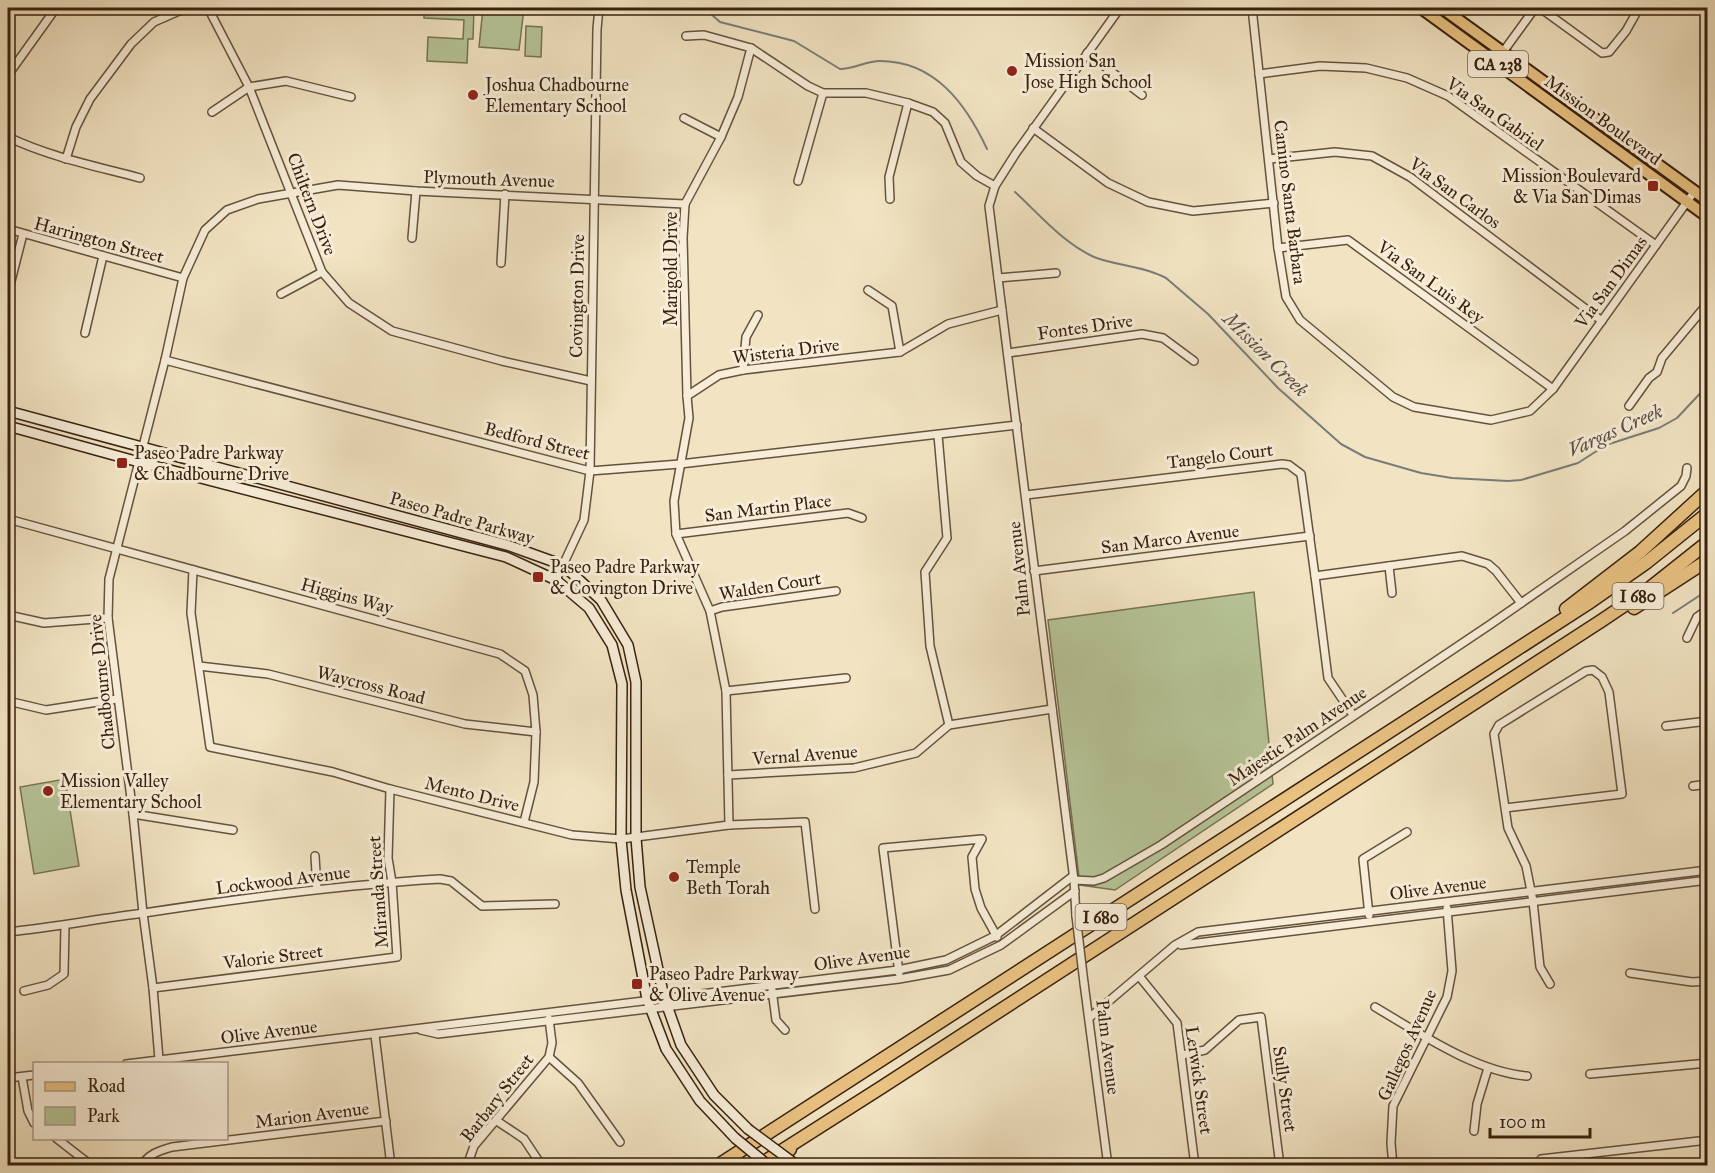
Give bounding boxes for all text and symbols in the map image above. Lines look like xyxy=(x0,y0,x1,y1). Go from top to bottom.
place label: Mission San Jose High School xyxy=(1022,50,1152,94)
road number: CA 238 xyxy=(1468,51,1528,77)
marker: Mission San Jose High School xyxy=(1005,64,1019,78)
street label: Mission Boulevard xyxy=(1540,70,1666,170)
street label: Via San Gabriel xyxy=(1441,72,1548,156)
place label: Joshua Chadbourne Elementary School xyxy=(483,74,629,117)
marker: Joshua Chadbourne Elementary School xyxy=(466,88,480,102)
street label: Camino Santa Barbara xyxy=(1269,119,1311,286)
street label: Chiltern Drive xyxy=(282,150,342,258)
street label: Via San Carlos xyxy=(1404,152,1505,234)
place label: Mission Boulevard & Via San Dimas xyxy=(1502,165,1641,208)
street label: Plymouth Avenue xyxy=(423,166,555,192)
marker: Mission Boulevard & Via San Dimas xyxy=(1646,179,1660,193)
street label: Harrington Street xyxy=(31,212,167,269)
street label: Marigold Drive xyxy=(660,212,683,326)
street label: Via San Dimas xyxy=(1569,231,1652,333)
street label: Covington Drive xyxy=(565,234,590,358)
street label: Via San Luis Rey xyxy=(1372,235,1489,329)
water label: Mission Creek xyxy=(1217,305,1314,402)
street label: Fontes Drive xyxy=(1036,309,1134,345)
street label: Wisteria Drive xyxy=(731,334,841,368)
water label: Vargas Creek xyxy=(1564,398,1666,462)
street label: Bedford Street xyxy=(482,417,593,465)
street label: Tangelo Court xyxy=(1166,439,1275,474)
place label: Paseo Padre Parkway & Chadbourne Drive xyxy=(134,442,289,485)
marker: Paseo Padre Parkway & Chadbourne Drive xyxy=(115,456,129,470)
street label: Paseo Padre Parkway xyxy=(387,487,537,549)
street label: San Martin Place xyxy=(703,489,833,527)
street label: Palm Avenue xyxy=(1003,520,1035,618)
street label: San Marco Avenue xyxy=(1100,520,1240,558)
place label: Paseo Padre Parkway & Covington Drive xyxy=(550,556,700,600)
street label: Walden Court xyxy=(717,567,823,605)
marker: Paseo Padre Parkway & Covington Drive xyxy=(531,570,545,584)
street label: Higgins Way xyxy=(298,573,396,620)
road number: I 680 xyxy=(1612,583,1664,609)
street label: Chadbourne Drive xyxy=(84,613,120,751)
street label: Waycross Road xyxy=(315,661,427,709)
street label: Majestic Palm Avenue xyxy=(1223,681,1371,791)
street label: Vernal Avenue xyxy=(751,740,858,770)
place label: Mission Valley Elementary School xyxy=(60,770,202,813)
street label: Mento Drive xyxy=(422,772,522,816)
marker: Mission Valley Elementary School xyxy=(41,784,55,798)
street label: Miranda Street xyxy=(363,834,393,949)
place label: Temple Beth Torah xyxy=(686,856,770,899)
street label: Lockwood Avenue xyxy=(214,861,352,899)
marker: Temple Beth Torah xyxy=(667,870,681,884)
street label: Olive Avenue xyxy=(1388,871,1488,905)
road number: I 680 xyxy=(1076,904,1126,930)
street label: Valorie Street xyxy=(221,940,325,974)
street label: Olive Avenue xyxy=(812,940,912,976)
place label: Paseo Padre Parkway & Olive Avenue xyxy=(649,963,799,1006)
marker: Paseo Padre Parkway & Olive Avenue xyxy=(630,977,644,991)
street label: Gallegos Avenue xyxy=(1373,986,1442,1105)
street label: Palm Avenue xyxy=(1091,998,1125,1096)
street label: Olive Avenue xyxy=(219,1015,319,1049)
street label: Lerwick Street xyxy=(1181,1025,1218,1136)
street label: Sully Street xyxy=(1268,1045,1302,1134)
street label: Barbary Street xyxy=(456,1049,539,1147)
legend xyxy=(33,1062,228,1140)
text: Road xyxy=(87,1075,125,1097)
street label: Marion Avenue xyxy=(254,1097,370,1133)
scale bar xyxy=(1490,1101,1590,1139)
text: Park xyxy=(87,1105,120,1127)
text: 100 m xyxy=(1499,1111,1546,1133)

